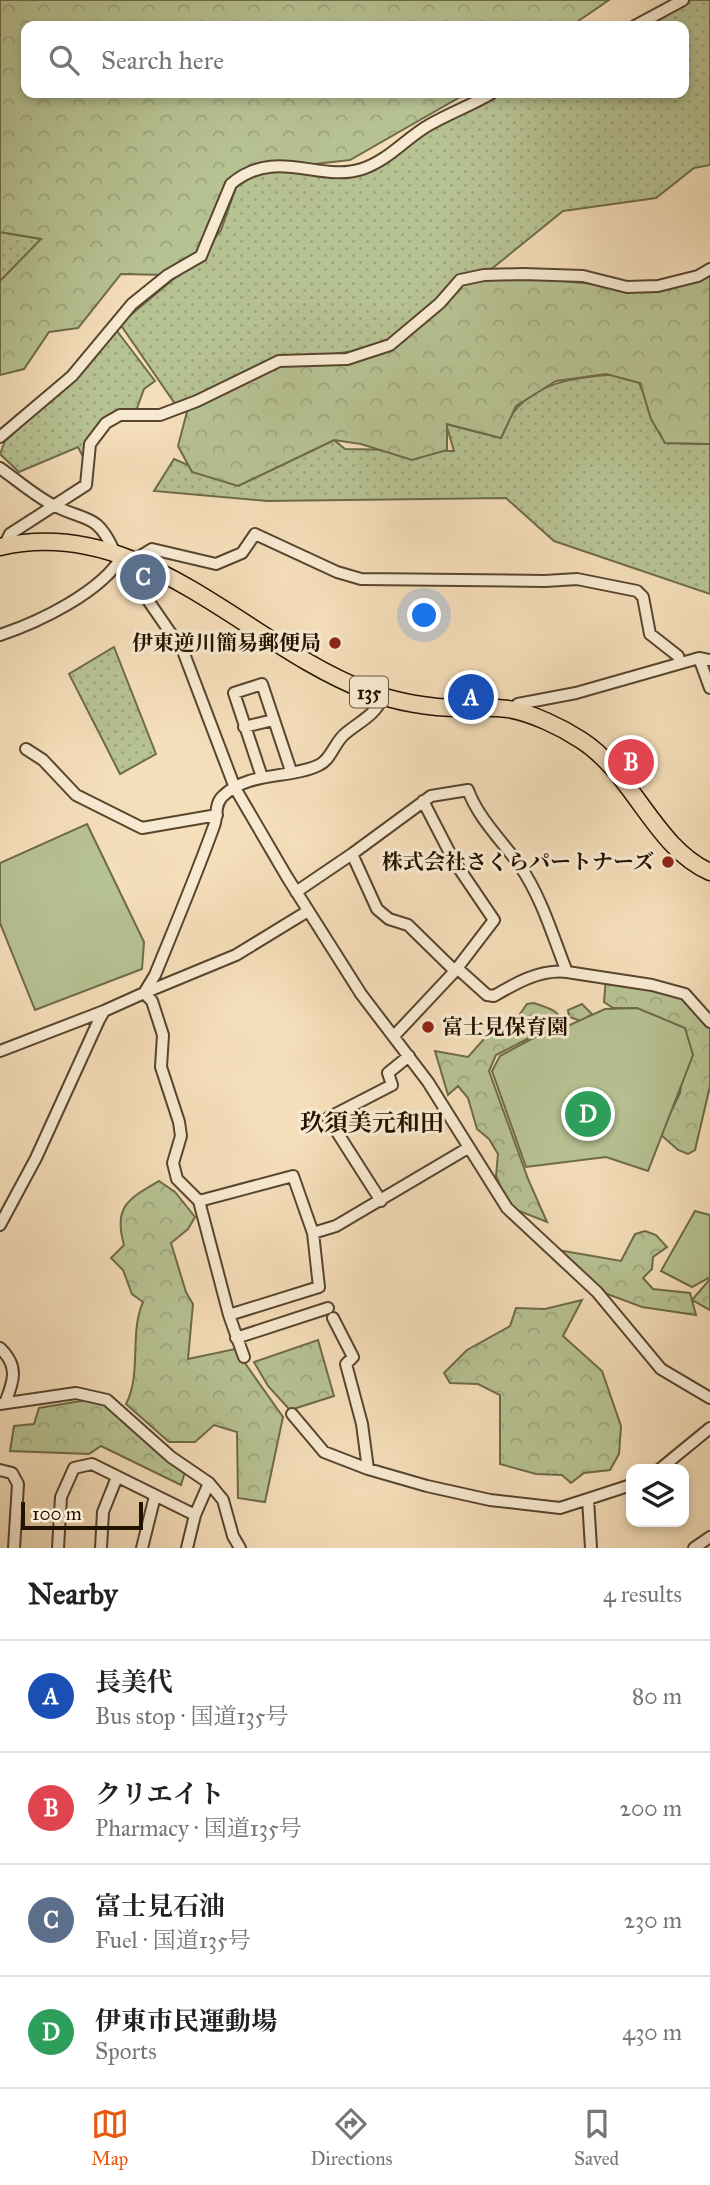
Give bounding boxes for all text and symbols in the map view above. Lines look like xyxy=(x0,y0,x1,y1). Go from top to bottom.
search box xyxy=(21,21,689,98)
icon: search xyxy=(45,41,83,79)
text: Search here xyxy=(101,44,224,76)
pin: C xyxy=(120,551,166,603)
your location xyxy=(407,598,441,632)
place label: 伊東逆川簡易郵便局 xyxy=(132,630,321,656)
marker: 伊東逆川簡易郵便局 xyxy=(327,635,343,651)
pin: A xyxy=(448,671,494,723)
road number: 135 xyxy=(350,677,388,708)
pin: B xyxy=(608,736,654,788)
place label: 株式会社さくらパートナーズ xyxy=(382,849,654,875)
marker: 株式会社さくらパートナーズ xyxy=(660,854,676,870)
place label: 富士見保育園 xyxy=(442,1014,568,1040)
marker: 富士見保育園 xyxy=(420,1019,436,1035)
pin: D xyxy=(565,1088,611,1140)
district label: 玖須美元和田 xyxy=(300,1108,444,1138)
map controls xyxy=(626,1464,689,1527)
button: layers xyxy=(626,1464,689,1527)
scale bar xyxy=(21,1499,144,1531)
text: 100 m xyxy=(32,1502,82,1525)
text: Nearby xyxy=(28,1576,118,1612)
text: 4 results xyxy=(603,1580,682,1608)
text: 長美代 xyxy=(95,1666,173,1698)
text: A xyxy=(43,1682,59,1710)
text: 80 m xyxy=(632,1682,682,1710)
text: Bus stop · 国道135号 xyxy=(95,1702,289,1730)
text: クリエイト xyxy=(95,1778,224,1810)
text: B xyxy=(43,1794,59,1822)
text: 200 m xyxy=(620,1794,682,1822)
text: Pharmacy · 国道135号 xyxy=(95,1814,302,1842)
text: 富士見石油 xyxy=(95,1890,225,1922)
text: C xyxy=(43,1906,59,1934)
text: 230 m xyxy=(624,1906,682,1934)
text: Fuel · 国道135号 xyxy=(95,1926,251,1954)
text: 伊東市民運動場 xyxy=(95,2005,277,2037)
text: D xyxy=(42,2018,60,2046)
text: 430 m xyxy=(622,2018,682,2046)
text: Sports xyxy=(95,2037,157,2065)
tab: Map xyxy=(91,2105,129,2170)
tab: Directions xyxy=(310,2105,392,2170)
tab: Saved xyxy=(574,2105,619,2170)

